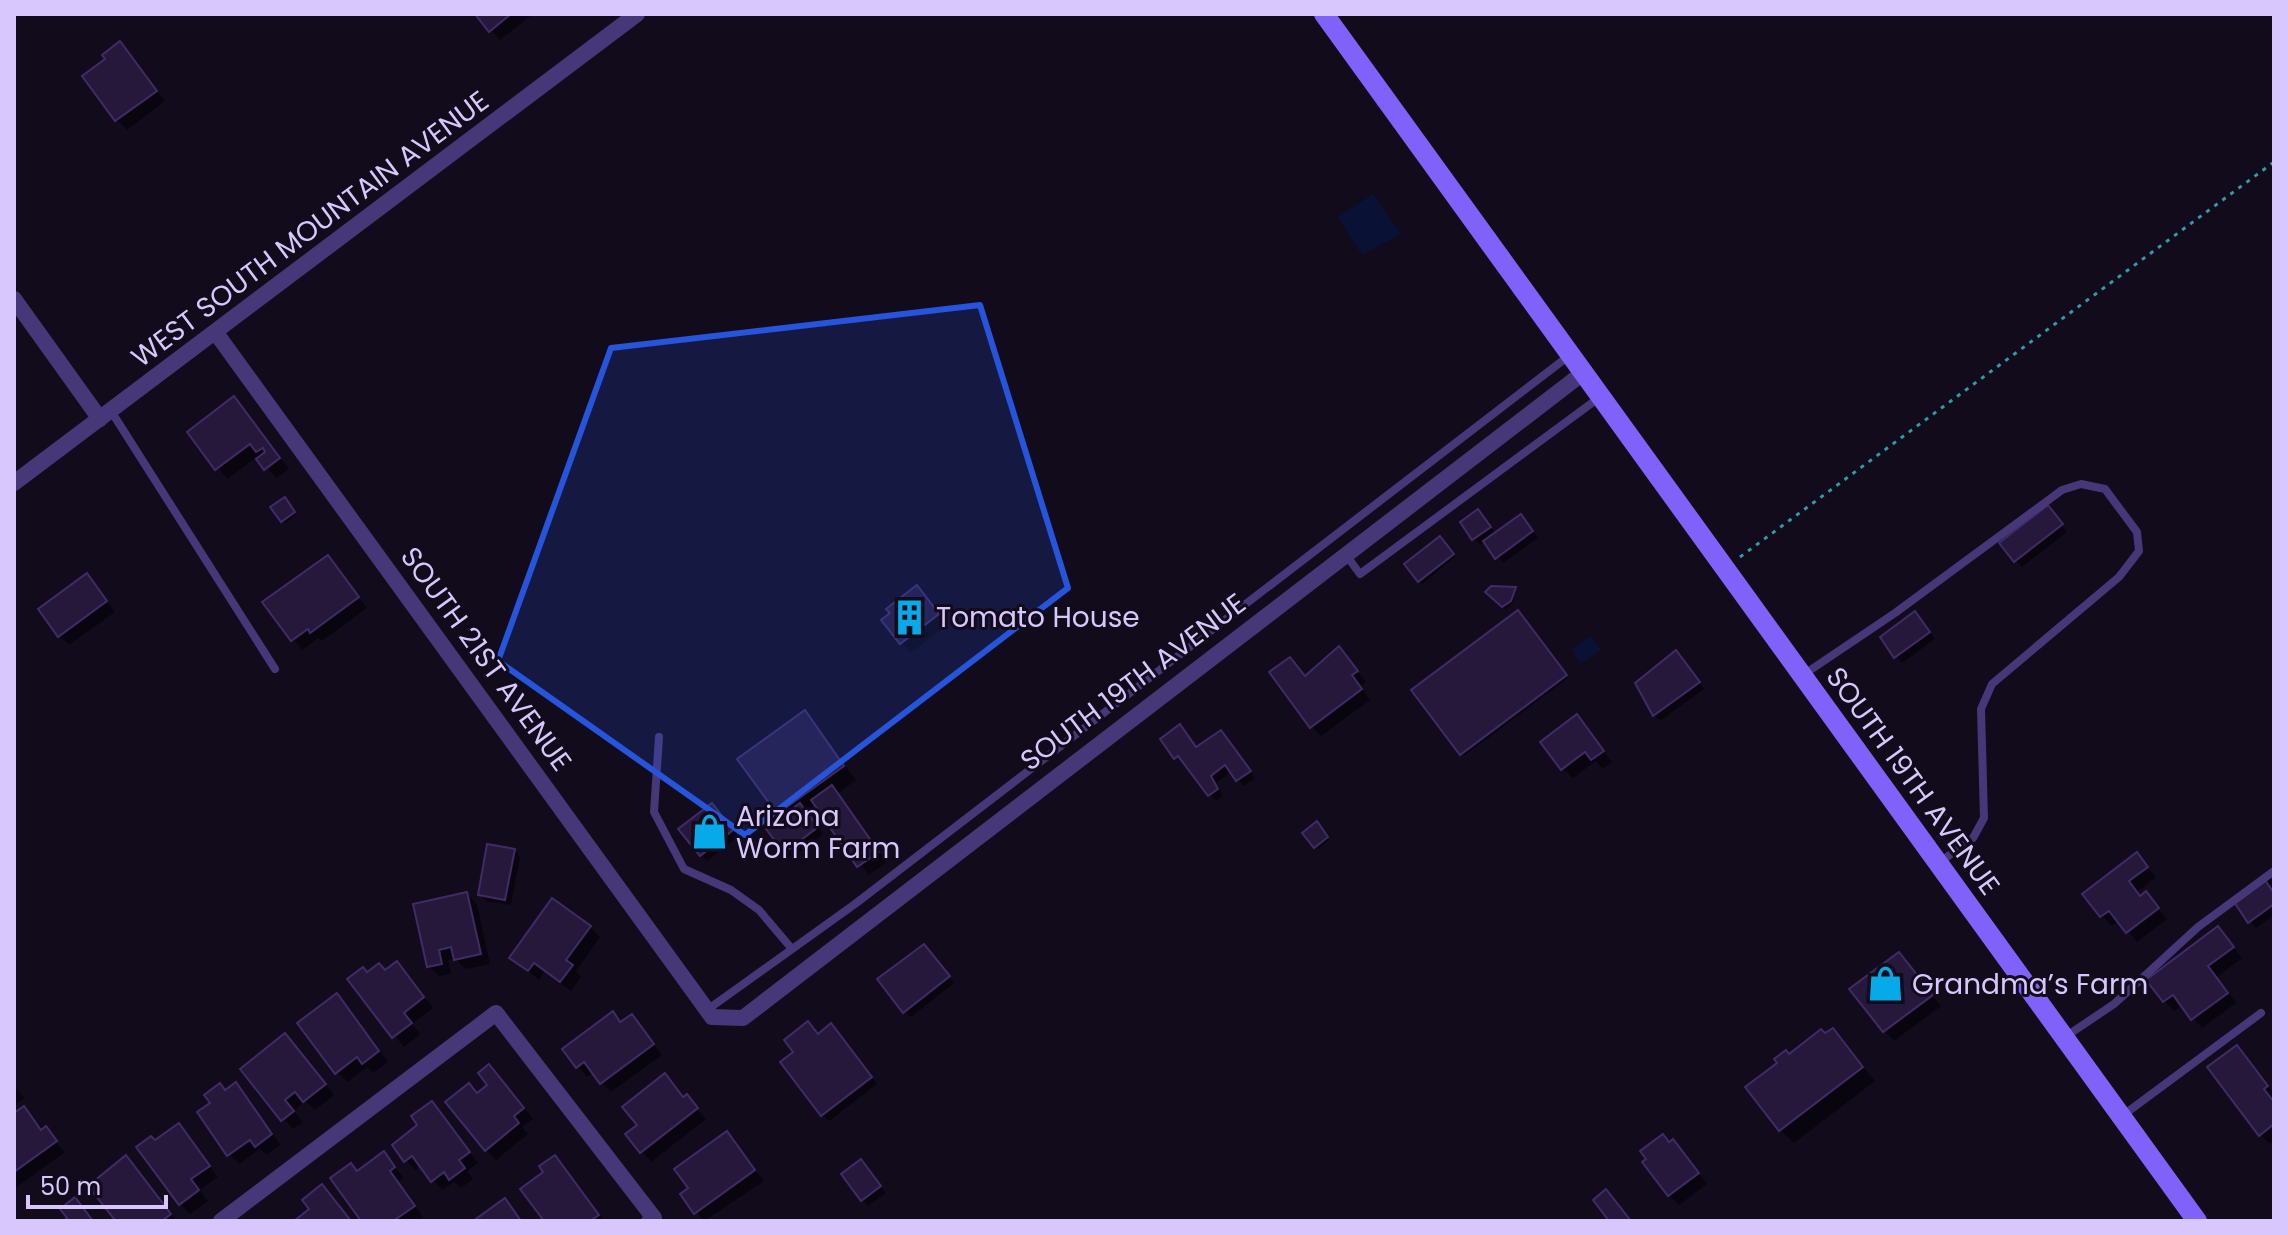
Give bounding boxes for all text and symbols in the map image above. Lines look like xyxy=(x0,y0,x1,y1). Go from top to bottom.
street label: WEST SOUTH MOUNTAIN AVENUE xyxy=(123,82,497,376)
street label: SOUTH 21ST AVENUE xyxy=(391,539,581,779)
street label: SOUTH 19TH AVENUE xyxy=(1012,584,1254,780)
building icon: Tomato House xyxy=(891,598,929,636)
place label: Tomato House xyxy=(936,598,1140,637)
street label: SOUTH 19TH AVENUE xyxy=(1817,659,2009,903)
place label: Arizona Worm Farm xyxy=(736,797,900,868)
shop icon: Arizona Worm Farm xyxy=(691,813,729,851)
shop icon: Grandma’s Farm xyxy=(1867,965,1905,1003)
place label: Grandma’s Farm xyxy=(1912,965,2148,1004)
scale bar xyxy=(28,1159,166,1209)
text: 50 m xyxy=(40,1170,101,1203)

